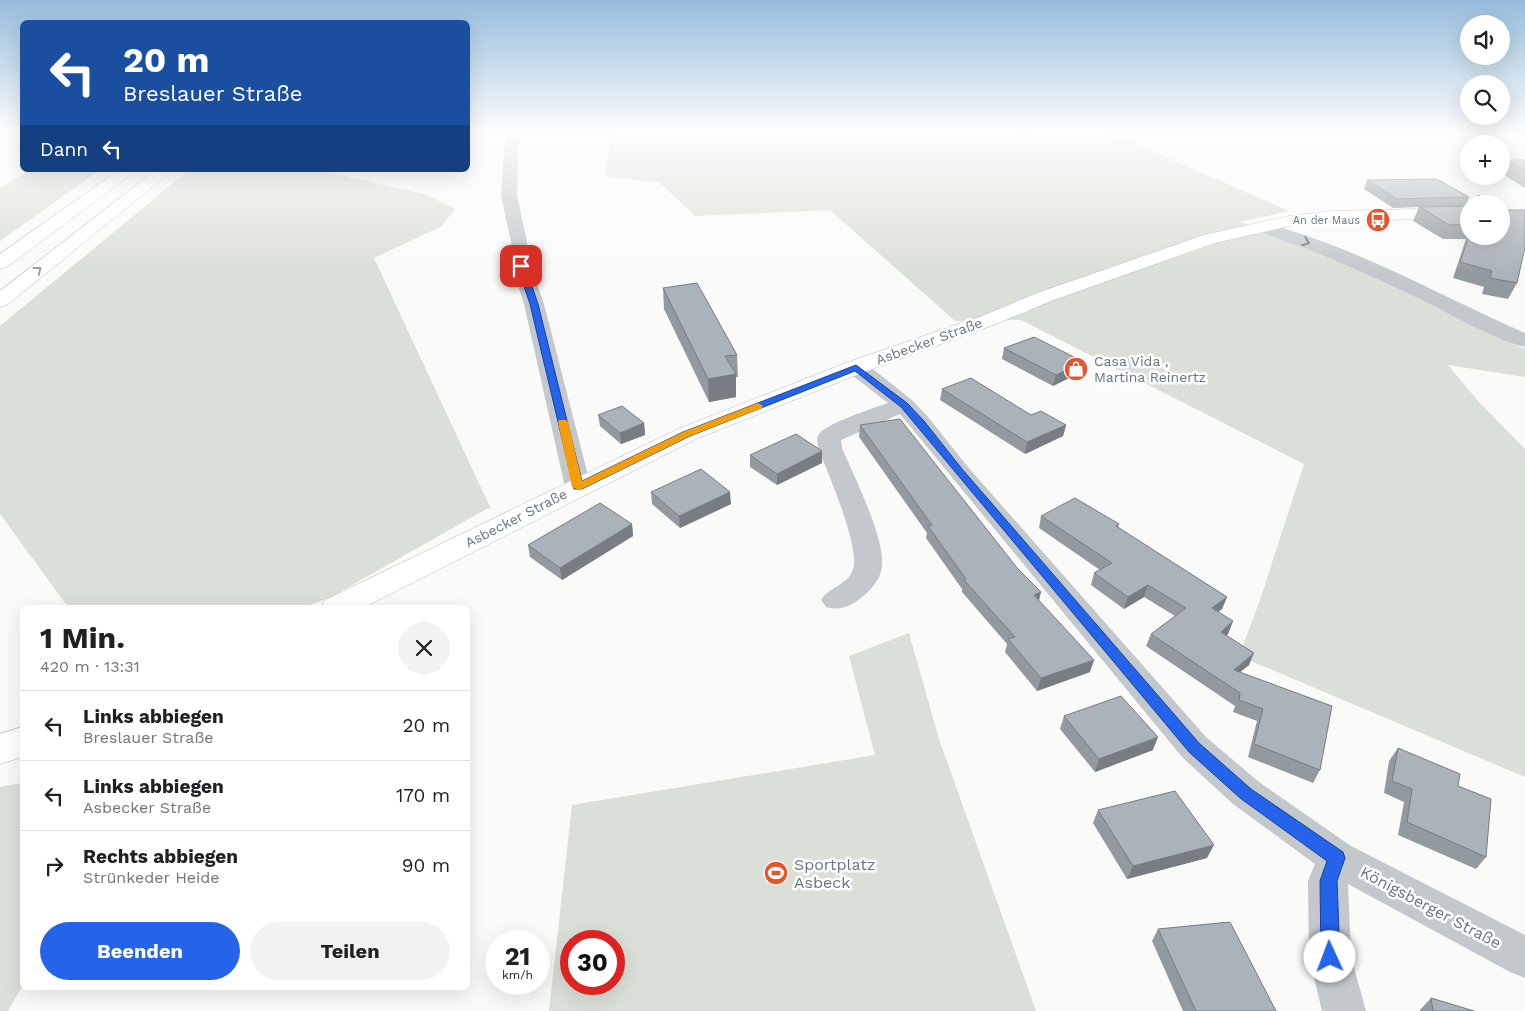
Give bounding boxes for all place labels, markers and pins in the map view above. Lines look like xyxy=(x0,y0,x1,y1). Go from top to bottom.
bus stop icon: An der Maus xyxy=(1365,207,1391,233)
place label: An der Maus xyxy=(1293,214,1360,227)
pin xyxy=(500,245,542,287)
place label: Casa Vida , Martina Reinertz xyxy=(1094,353,1206,385)
shop icon: Casa Vida , Martina Reinertz xyxy=(1063,356,1089,382)
place label: Sportplatz Asbeck xyxy=(794,855,875,892)
sports icon: Sportplatz Asbeck xyxy=(763,860,789,886)

